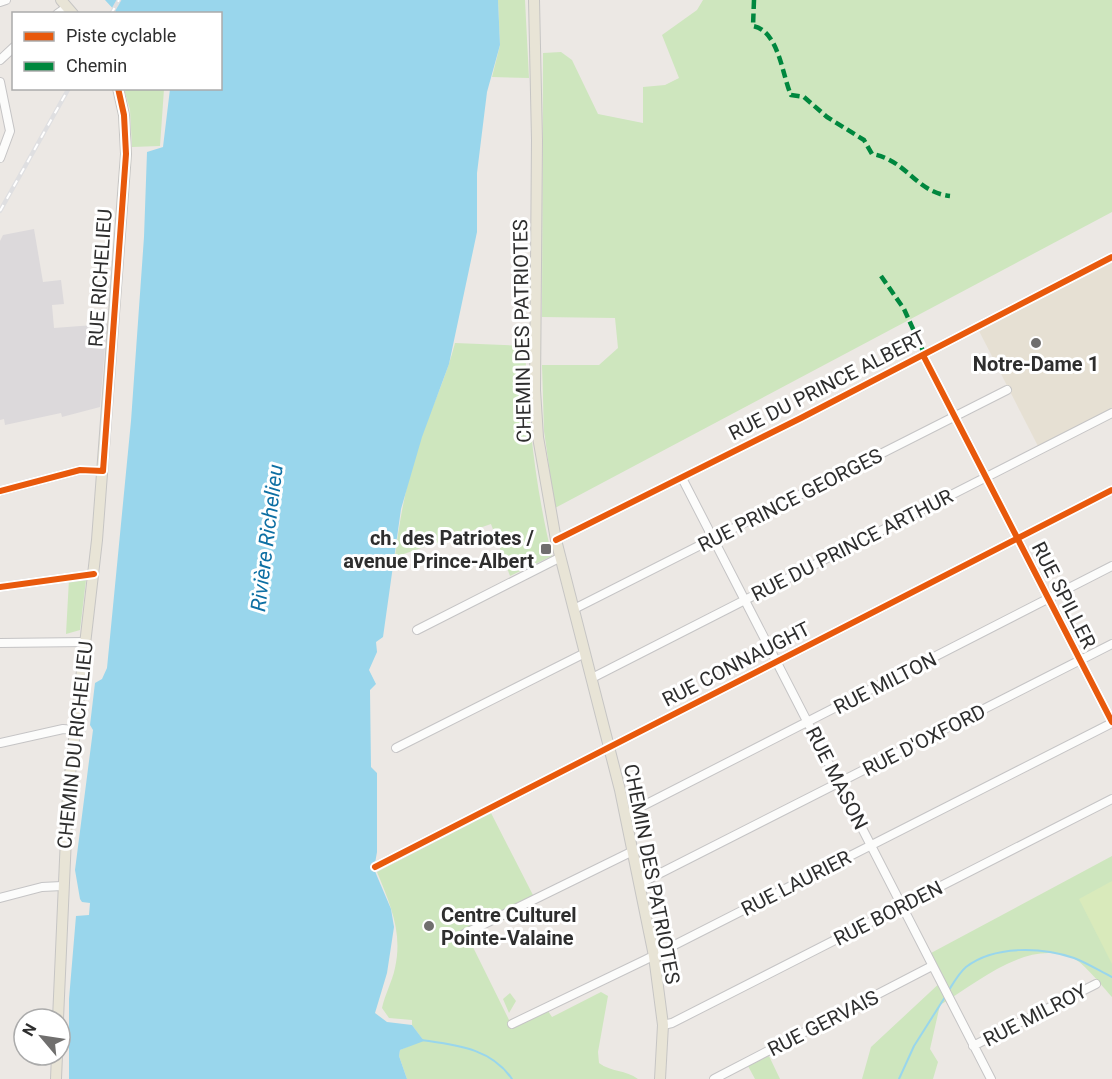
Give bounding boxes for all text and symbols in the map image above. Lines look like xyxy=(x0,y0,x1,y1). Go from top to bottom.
legend xyxy=(12,12,222,90)
text: Piste cyclable xyxy=(66,25,176,46)
text: Chemin xyxy=(66,55,127,76)
street label: RUE RICHELIEU xyxy=(83,208,117,348)
street label: CHEMIN DES PATRIOTES xyxy=(508,219,536,443)
street label: RUE DU PRINCE ALBERT xyxy=(725,325,930,445)
marker: Notre-Dame 1 xyxy=(1029,336,1043,350)
place label: Notre-Dame 1 xyxy=(973,352,1099,376)
street label: RUE PRINCE GEORGES xyxy=(694,443,886,557)
water label: Rivière Richelieu xyxy=(246,463,288,613)
street label: RUE DU PRINCE ARTHUR xyxy=(747,484,957,606)
place label: ch. des Patriotes / avenue Prince-Albert xyxy=(343,526,535,573)
street label: RUE SPILLER xyxy=(1027,538,1101,652)
marker: ch. des Patriotes / avenue Prince-Albert xyxy=(539,542,553,556)
street label: RUE CONNAUGHT xyxy=(658,616,814,712)
street label: CHEMIN DU RICHELIEU xyxy=(52,640,98,850)
street label: RUE MILTON xyxy=(830,647,940,719)
street label: RUE D'OXFORD xyxy=(859,699,989,781)
street label: RUE MASON xyxy=(801,723,873,833)
street label: CHEMIN DES PATRIOTES xyxy=(619,762,685,986)
street label: RUE LAURIER xyxy=(737,845,855,921)
street label: RUE BORDEN xyxy=(830,875,946,951)
place label: Centre Culturel Pointe-Valaine xyxy=(441,903,577,950)
marker: Centre Culturel Pointe-Valaine xyxy=(422,919,436,933)
street label: RUE MILROY xyxy=(979,979,1091,1051)
street label: RUE GERVAIS xyxy=(764,985,883,1061)
north arrow xyxy=(12,1007,72,1067)
text: N xyxy=(18,1020,40,1040)

